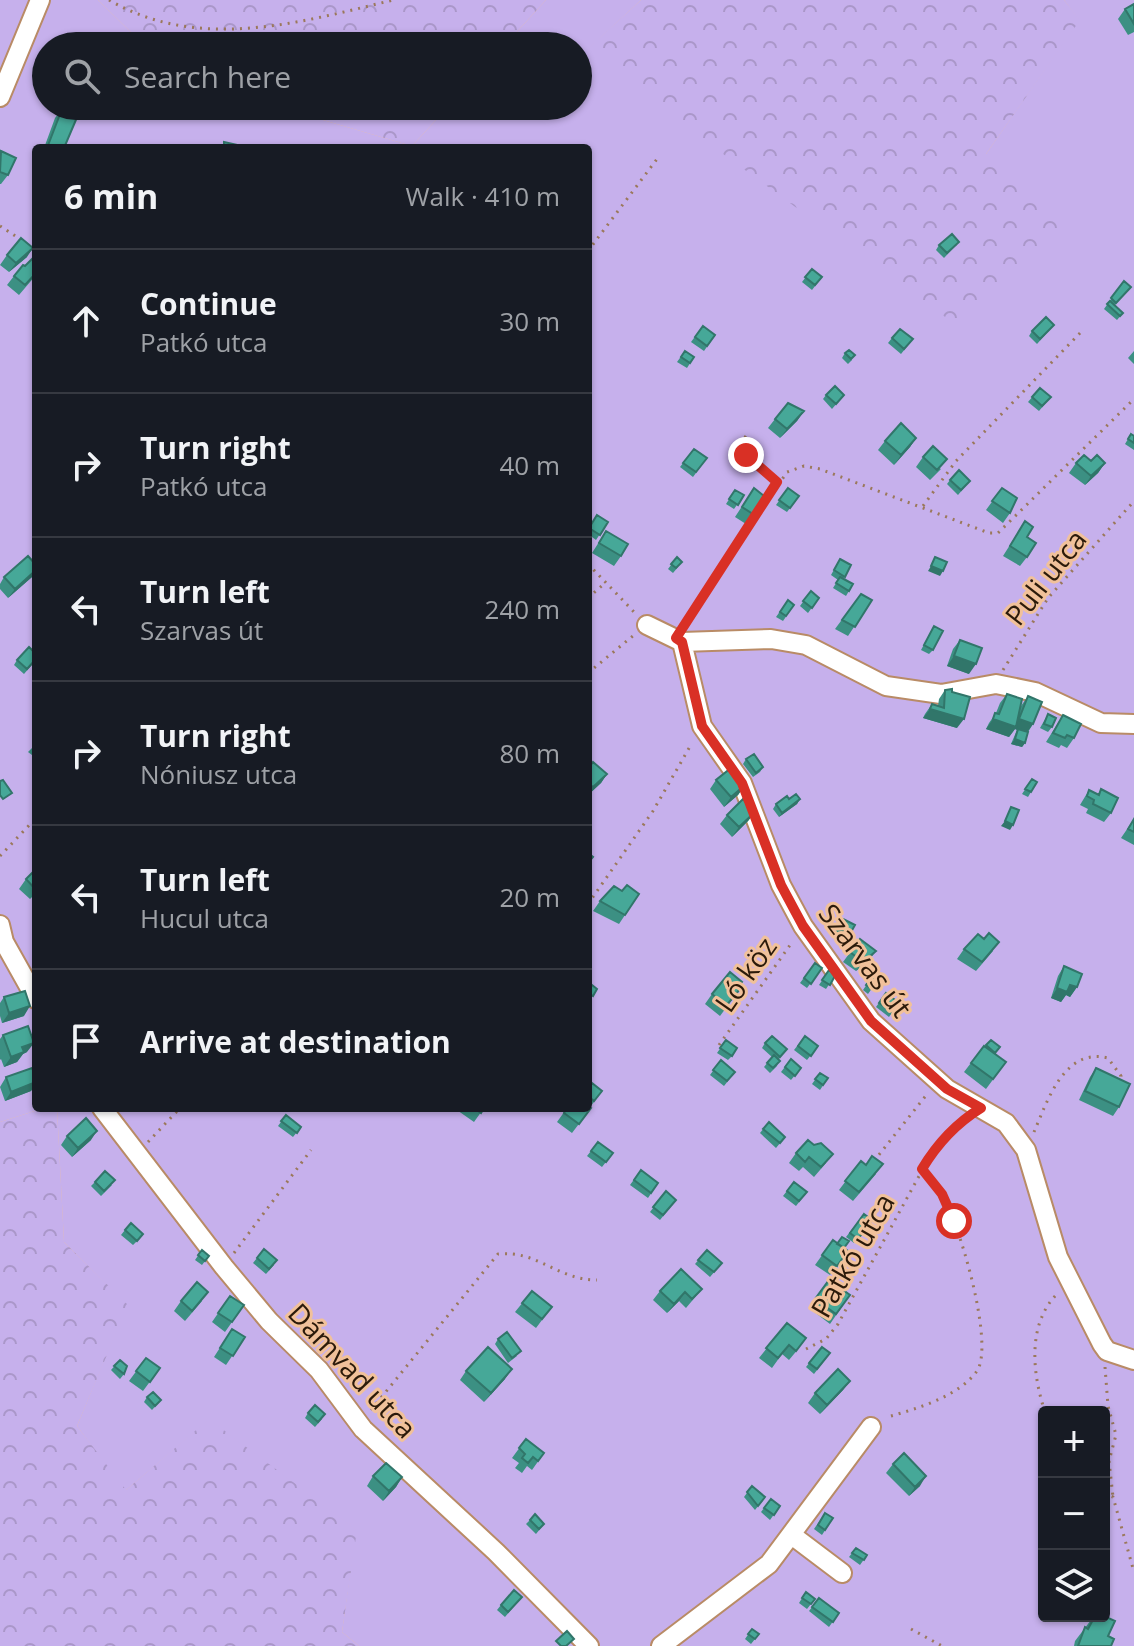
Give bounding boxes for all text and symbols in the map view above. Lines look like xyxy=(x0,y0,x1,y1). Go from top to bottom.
search box xyxy=(32,32,592,120)
icon: search xyxy=(60,54,104,98)
text: Search here xyxy=(124,56,291,97)
text: 6 min xyxy=(64,173,158,219)
text: Walk · 410 m xyxy=(406,178,560,214)
text: Continue xyxy=(140,283,277,324)
icon: ahead xyxy=(64,299,108,343)
text: 30 m xyxy=(499,303,560,339)
text: Patkó utca xyxy=(140,324,268,360)
text: Turn right xyxy=(140,427,291,468)
route end xyxy=(728,437,764,473)
icon: right xyxy=(64,443,108,487)
text: 40 m xyxy=(499,447,560,483)
text: Patkó utca xyxy=(140,468,268,504)
street label: Puli utca xyxy=(996,521,1094,633)
text: Turn left xyxy=(140,571,270,612)
icon: left xyxy=(64,587,108,631)
text: 240 m xyxy=(485,591,560,627)
text: Szarvas út xyxy=(140,612,263,648)
text: Turn right xyxy=(140,715,291,756)
icon: right xyxy=(64,731,108,775)
text: 80 m xyxy=(499,735,560,771)
text: Nóniusz utca xyxy=(140,756,297,792)
text: Turn left xyxy=(140,859,270,900)
icon: left xyxy=(64,875,108,919)
text: 20 m xyxy=(499,879,560,915)
street label: Szarvas út xyxy=(811,896,921,1024)
text: Hucul utca xyxy=(140,900,269,936)
street label: Ló köz xyxy=(706,929,784,1019)
icon: arrive xyxy=(64,1019,108,1063)
text: Arrive at destination xyxy=(140,1021,451,1062)
street label: Patkó utca xyxy=(801,1186,903,1324)
route start xyxy=(936,1203,972,1239)
street label: Dámvad utca xyxy=(280,1294,426,1446)
map controls xyxy=(1038,1406,1110,1622)
button: + xyxy=(1038,1406,1110,1478)
button: − xyxy=(1038,1478,1110,1550)
button: layers xyxy=(1038,1550,1110,1622)

